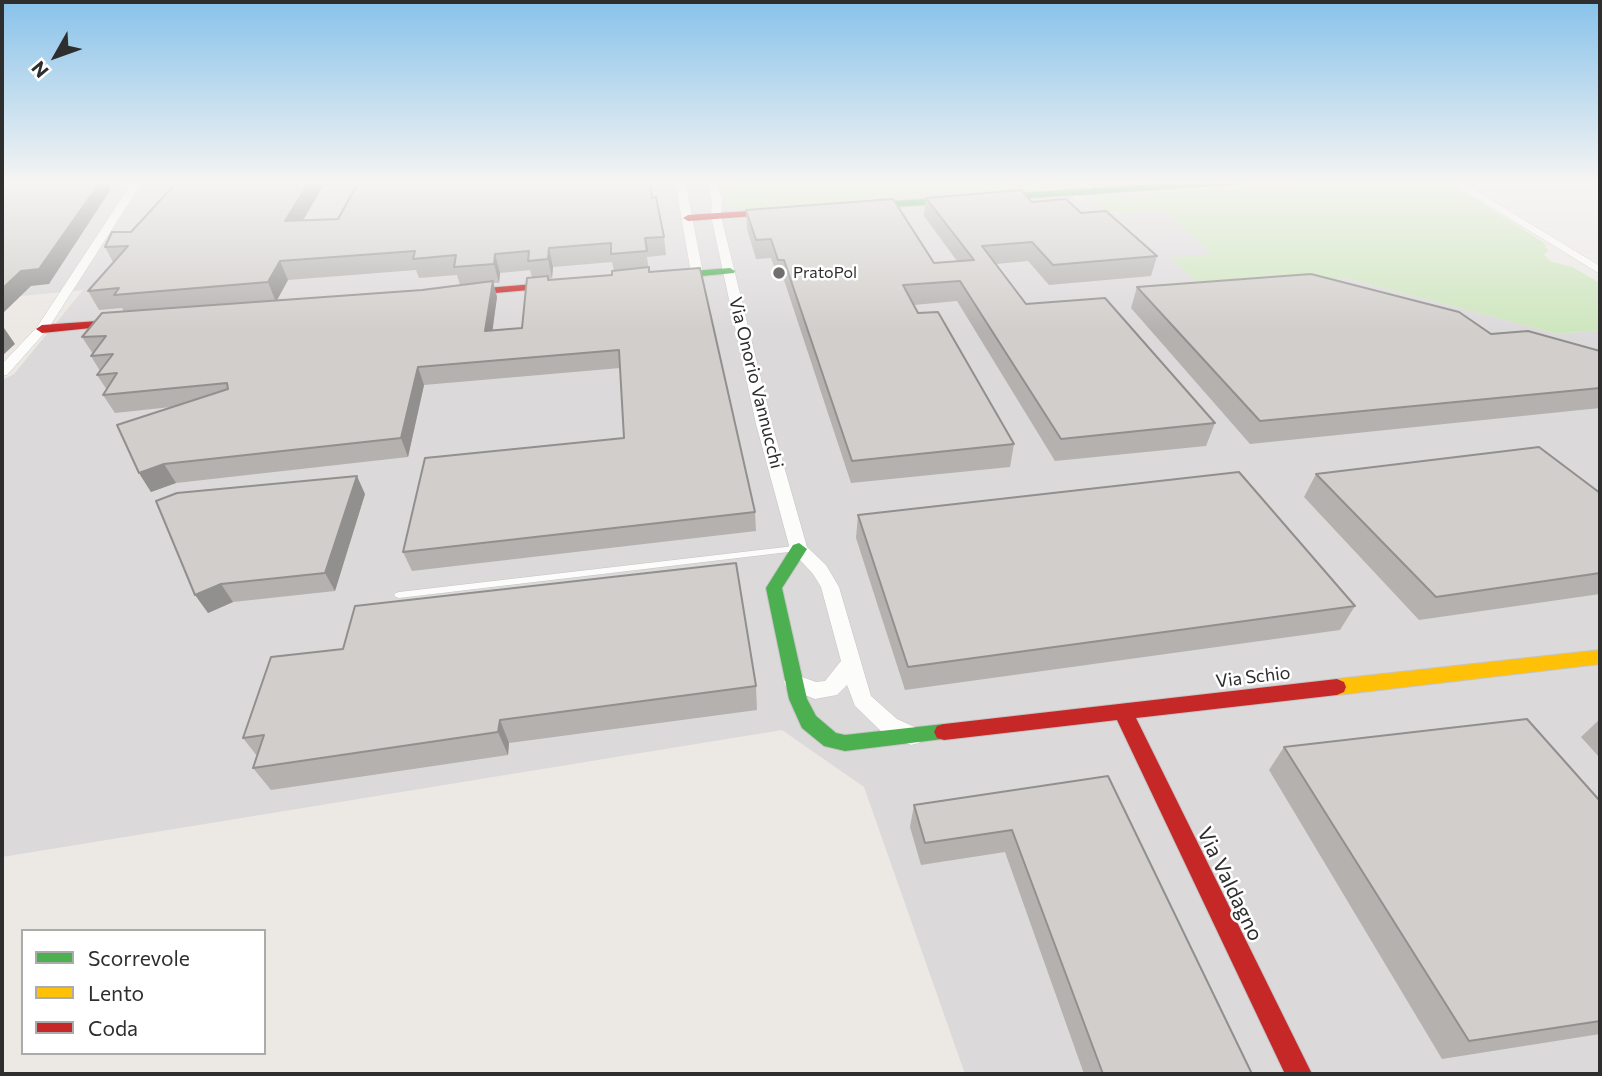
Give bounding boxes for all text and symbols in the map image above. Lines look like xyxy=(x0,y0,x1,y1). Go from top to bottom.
north arrow xyxy=(21,21,91,91)
text: N xyxy=(26,57,53,83)
place label: PratoPol xyxy=(793,263,857,283)
marker: PratoPol xyxy=(771,265,787,281)
street label: Via Onorio Vannucchi xyxy=(724,295,788,471)
street label: Via Schio xyxy=(1214,662,1292,692)
street label: Via Valdagno xyxy=(1192,823,1268,945)
legend xyxy=(21,929,266,1055)
text: Scorrevole xyxy=(88,945,190,970)
text: Lento xyxy=(88,980,144,1005)
text: Coda xyxy=(88,1015,138,1040)

